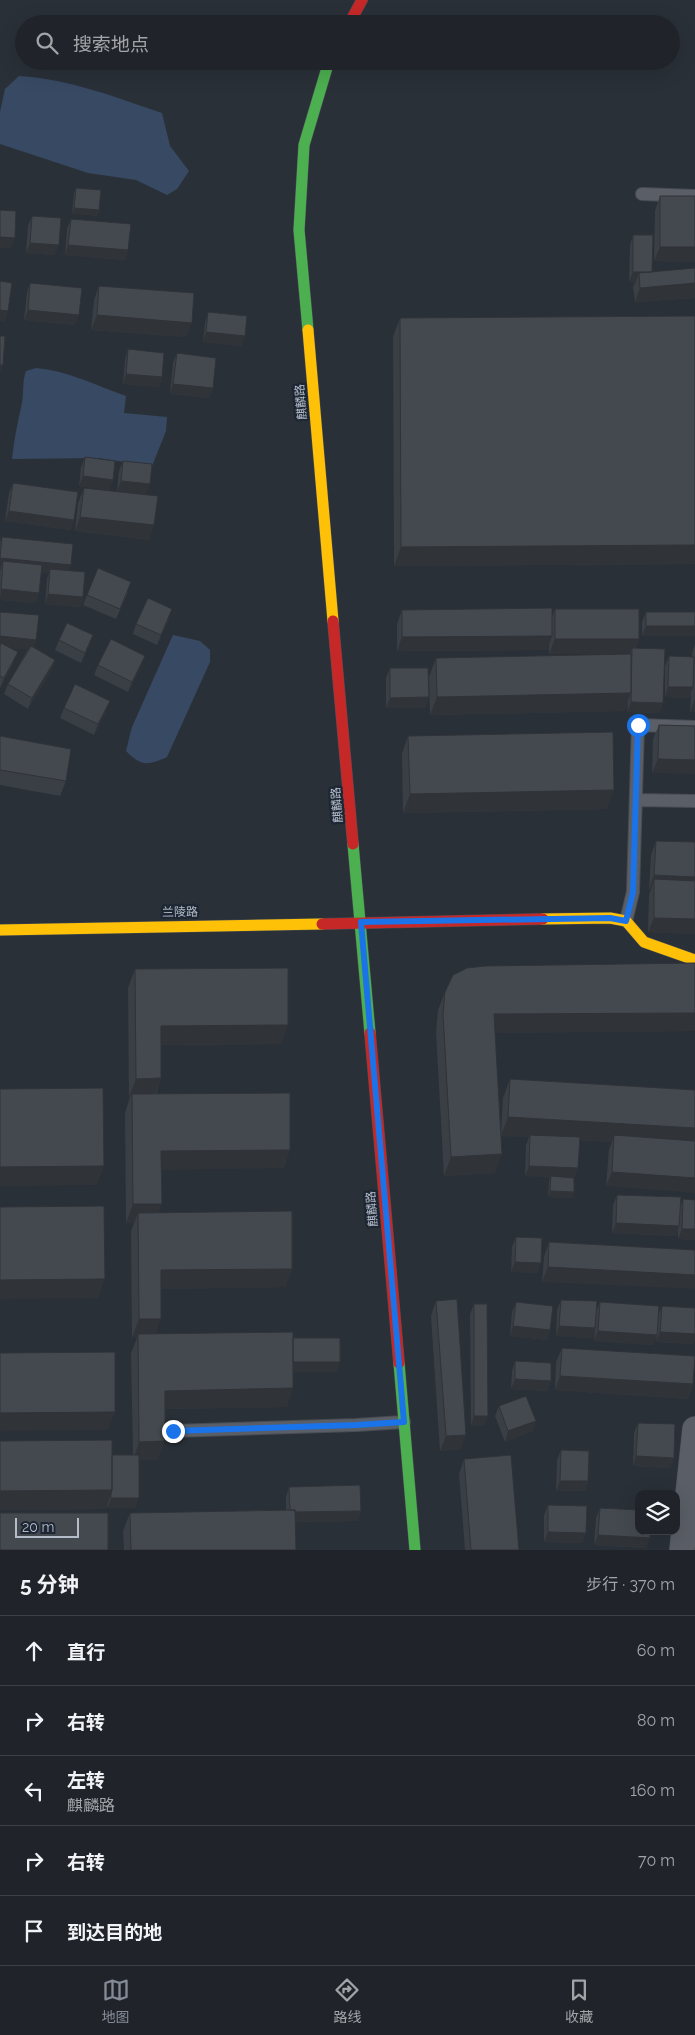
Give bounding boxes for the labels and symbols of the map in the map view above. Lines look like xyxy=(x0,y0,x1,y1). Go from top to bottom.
street label: 麒麟路 xyxy=(292,383,310,421)
route start xyxy=(627,714,650,737)
street label: 麒麟路 xyxy=(328,786,346,824)
street label: 兰陵路 xyxy=(162,905,198,919)
street label: 麒麟路 xyxy=(363,1190,381,1228)
route end xyxy=(162,1420,185,1443)
scale bar xyxy=(15,1515,79,1538)

